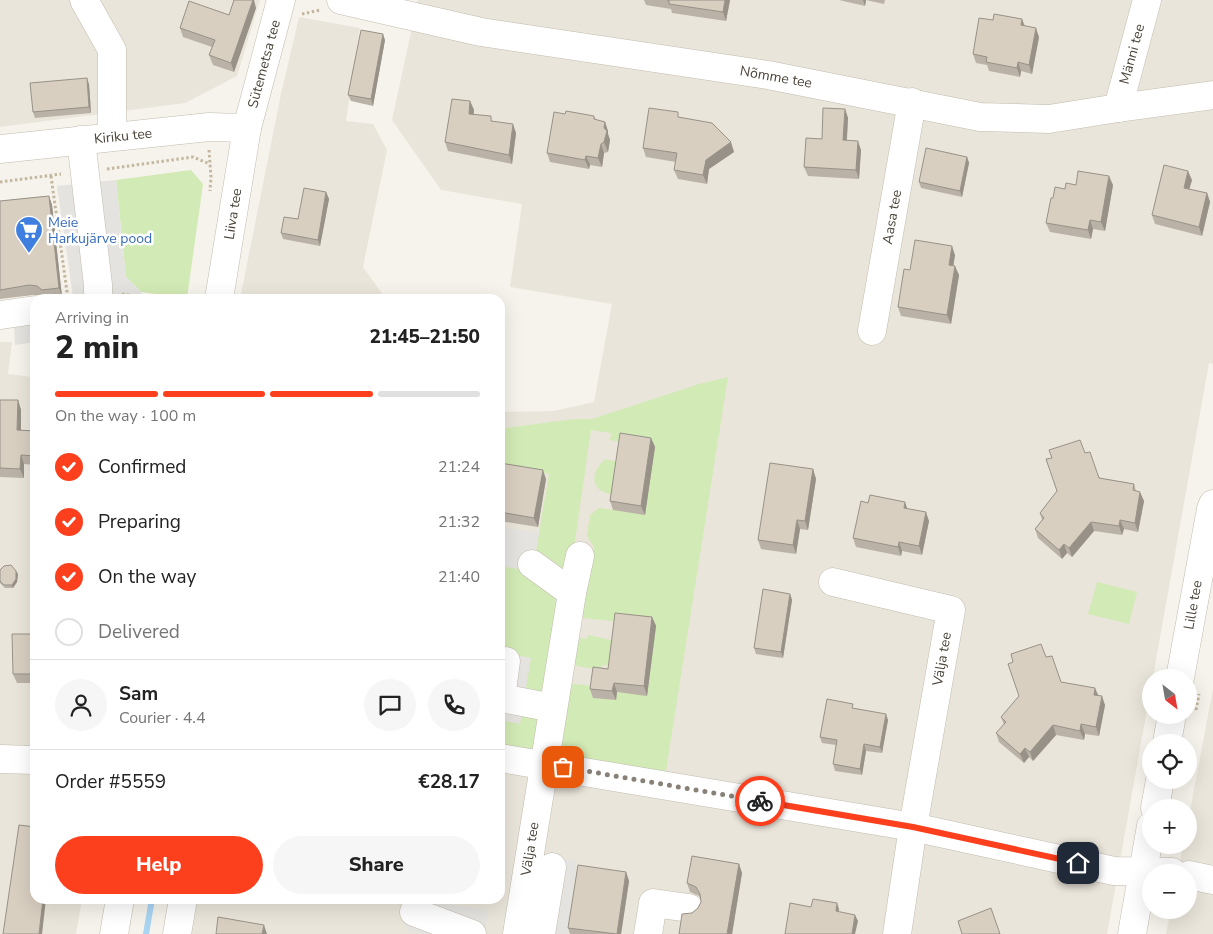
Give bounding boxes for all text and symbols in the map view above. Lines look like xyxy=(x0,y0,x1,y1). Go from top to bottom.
street label: Sütemetsa tee xyxy=(243,18,285,110)
street label: Männi tee xyxy=(1115,22,1149,86)
street label: Nõmme tee xyxy=(738,61,814,93)
street label: Kiriku tee xyxy=(93,123,153,149)
street label: Liiva tee xyxy=(220,187,246,241)
street label: Aasa tee xyxy=(878,188,906,246)
place label: Meie Harkujärve pood xyxy=(48,213,152,248)
supermarket icon: Meie Harkujärve pood xyxy=(14,215,44,254)
text: Arriving in xyxy=(55,307,129,329)
text: 21:45–21:50 xyxy=(369,324,480,350)
text: 2 min xyxy=(55,326,139,369)
text: On the way · 100 m xyxy=(55,405,196,427)
icon: check xyxy=(55,453,83,481)
text: Confirmed xyxy=(98,454,186,480)
text: 21:24 xyxy=(438,456,480,478)
icon: check xyxy=(55,508,83,536)
text: Preparing xyxy=(98,509,181,535)
text: 21:32 xyxy=(438,511,480,533)
icon: check xyxy=(55,563,83,591)
text: On the way xyxy=(98,564,196,590)
text: 21:40 xyxy=(438,566,480,588)
street label: Lille tee xyxy=(1179,579,1207,631)
text: Delivered xyxy=(98,619,180,645)
street label: Välja tee xyxy=(928,631,956,688)
north arrow xyxy=(1142,669,1198,724)
map controls xyxy=(1142,669,1197,919)
button: person xyxy=(55,679,107,731)
button: chat xyxy=(364,679,416,731)
button: phone xyxy=(428,679,480,731)
text: Sam xyxy=(119,681,158,707)
text: Courier · 4.4 xyxy=(119,707,205,729)
button: locate xyxy=(1142,734,1197,789)
pin xyxy=(542,746,584,788)
icon: bag xyxy=(549,753,577,781)
text: Order #5559 xyxy=(55,769,166,795)
text: €28.17 xyxy=(418,769,480,795)
courier xyxy=(735,776,785,826)
icon: bike xyxy=(746,787,774,815)
button: + xyxy=(1142,799,1197,854)
street label: Välja tee xyxy=(516,821,544,878)
button: Help xyxy=(55,836,263,894)
button: Share xyxy=(273,836,480,894)
pin xyxy=(1057,842,1099,884)
icon: home xyxy=(1064,849,1092,877)
button: − xyxy=(1142,864,1197,919)

